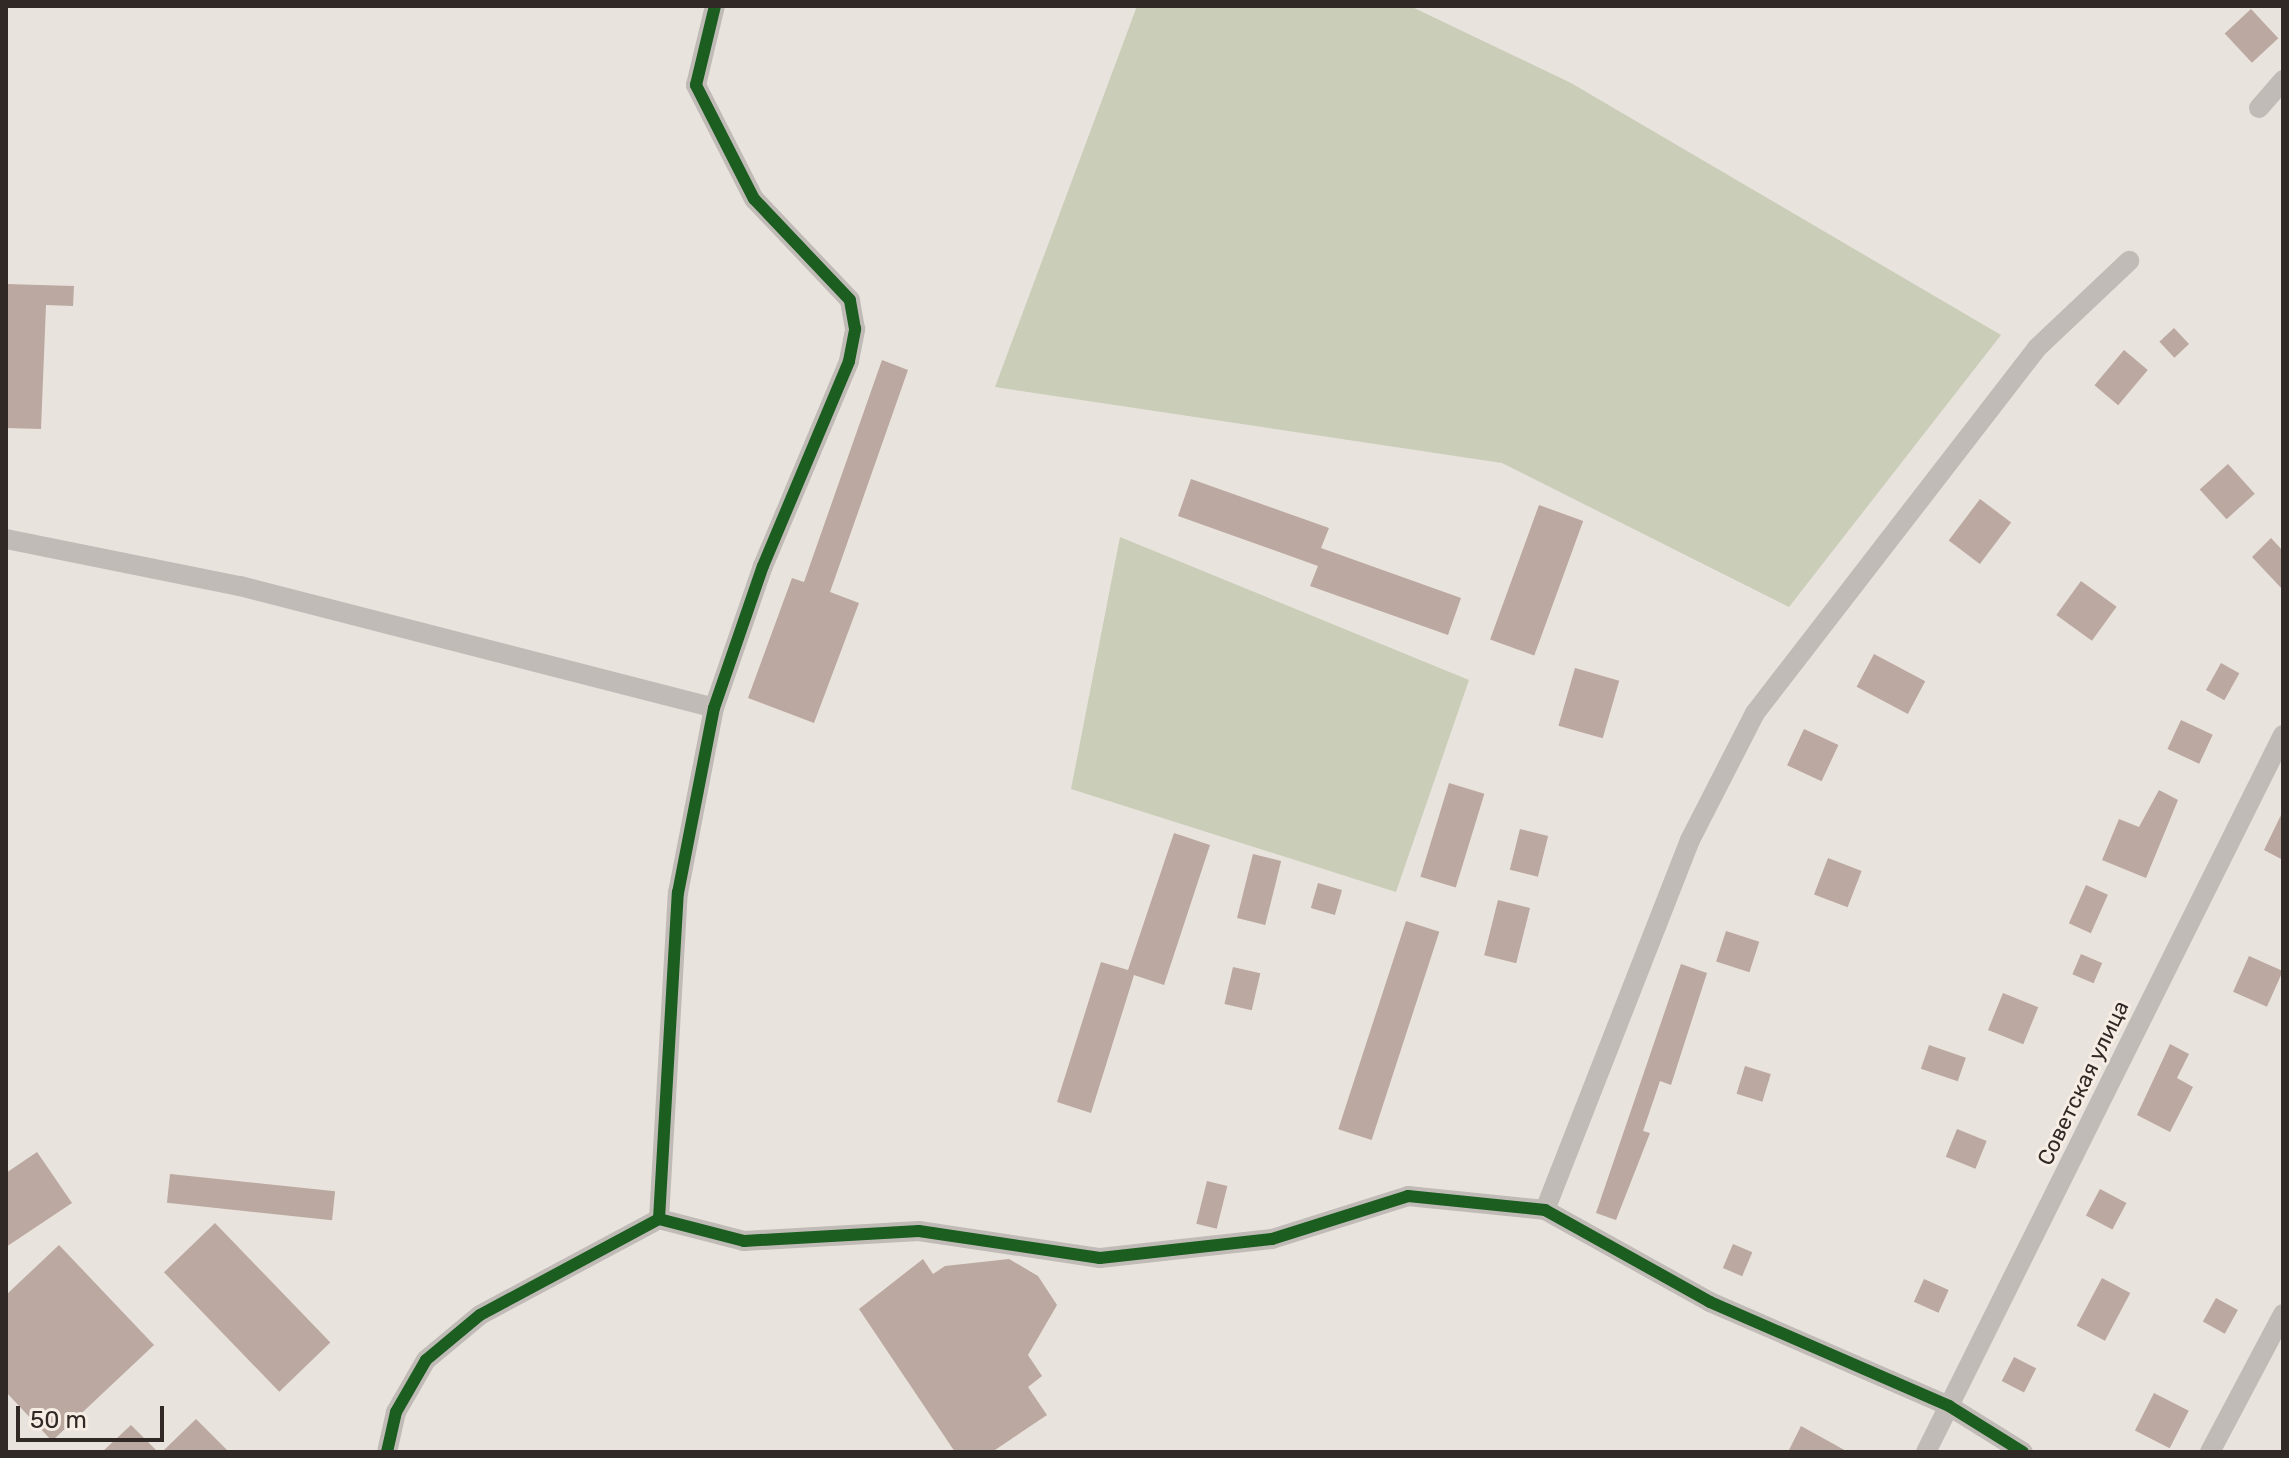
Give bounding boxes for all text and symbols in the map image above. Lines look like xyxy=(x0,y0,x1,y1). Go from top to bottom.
street label: Советская улица xyxy=(2032,996,2134,1170)
scale bar xyxy=(20,1390,168,1440)
text: 50 m xyxy=(30,1406,87,1434)

